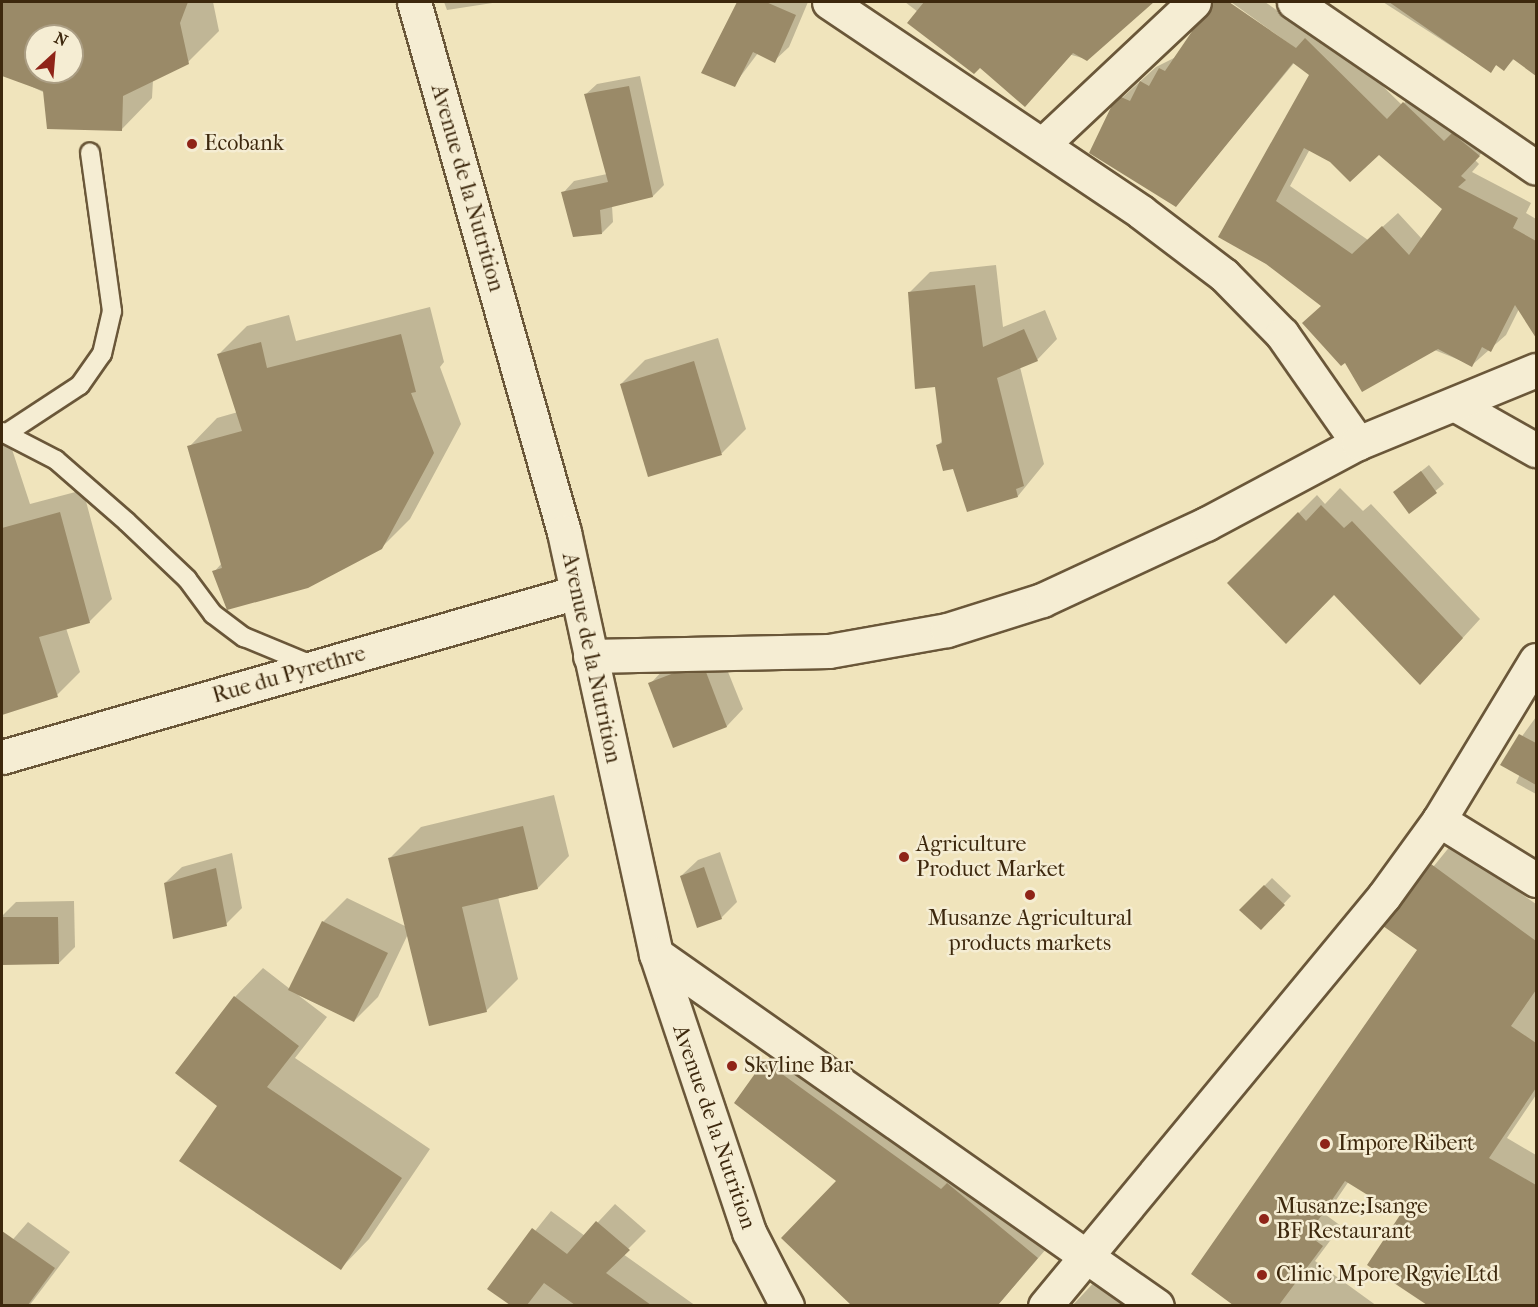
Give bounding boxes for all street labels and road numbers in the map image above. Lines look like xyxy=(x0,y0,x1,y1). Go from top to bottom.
street label: Avenue de la Nutrition xyxy=(425,81,509,295)
street label: Avenue de la Nutrition xyxy=(556,550,626,766)
street label: Rue du Pyrethre xyxy=(209,641,369,709)
street label: Avenue de la Nutrition xyxy=(667,1021,761,1233)

